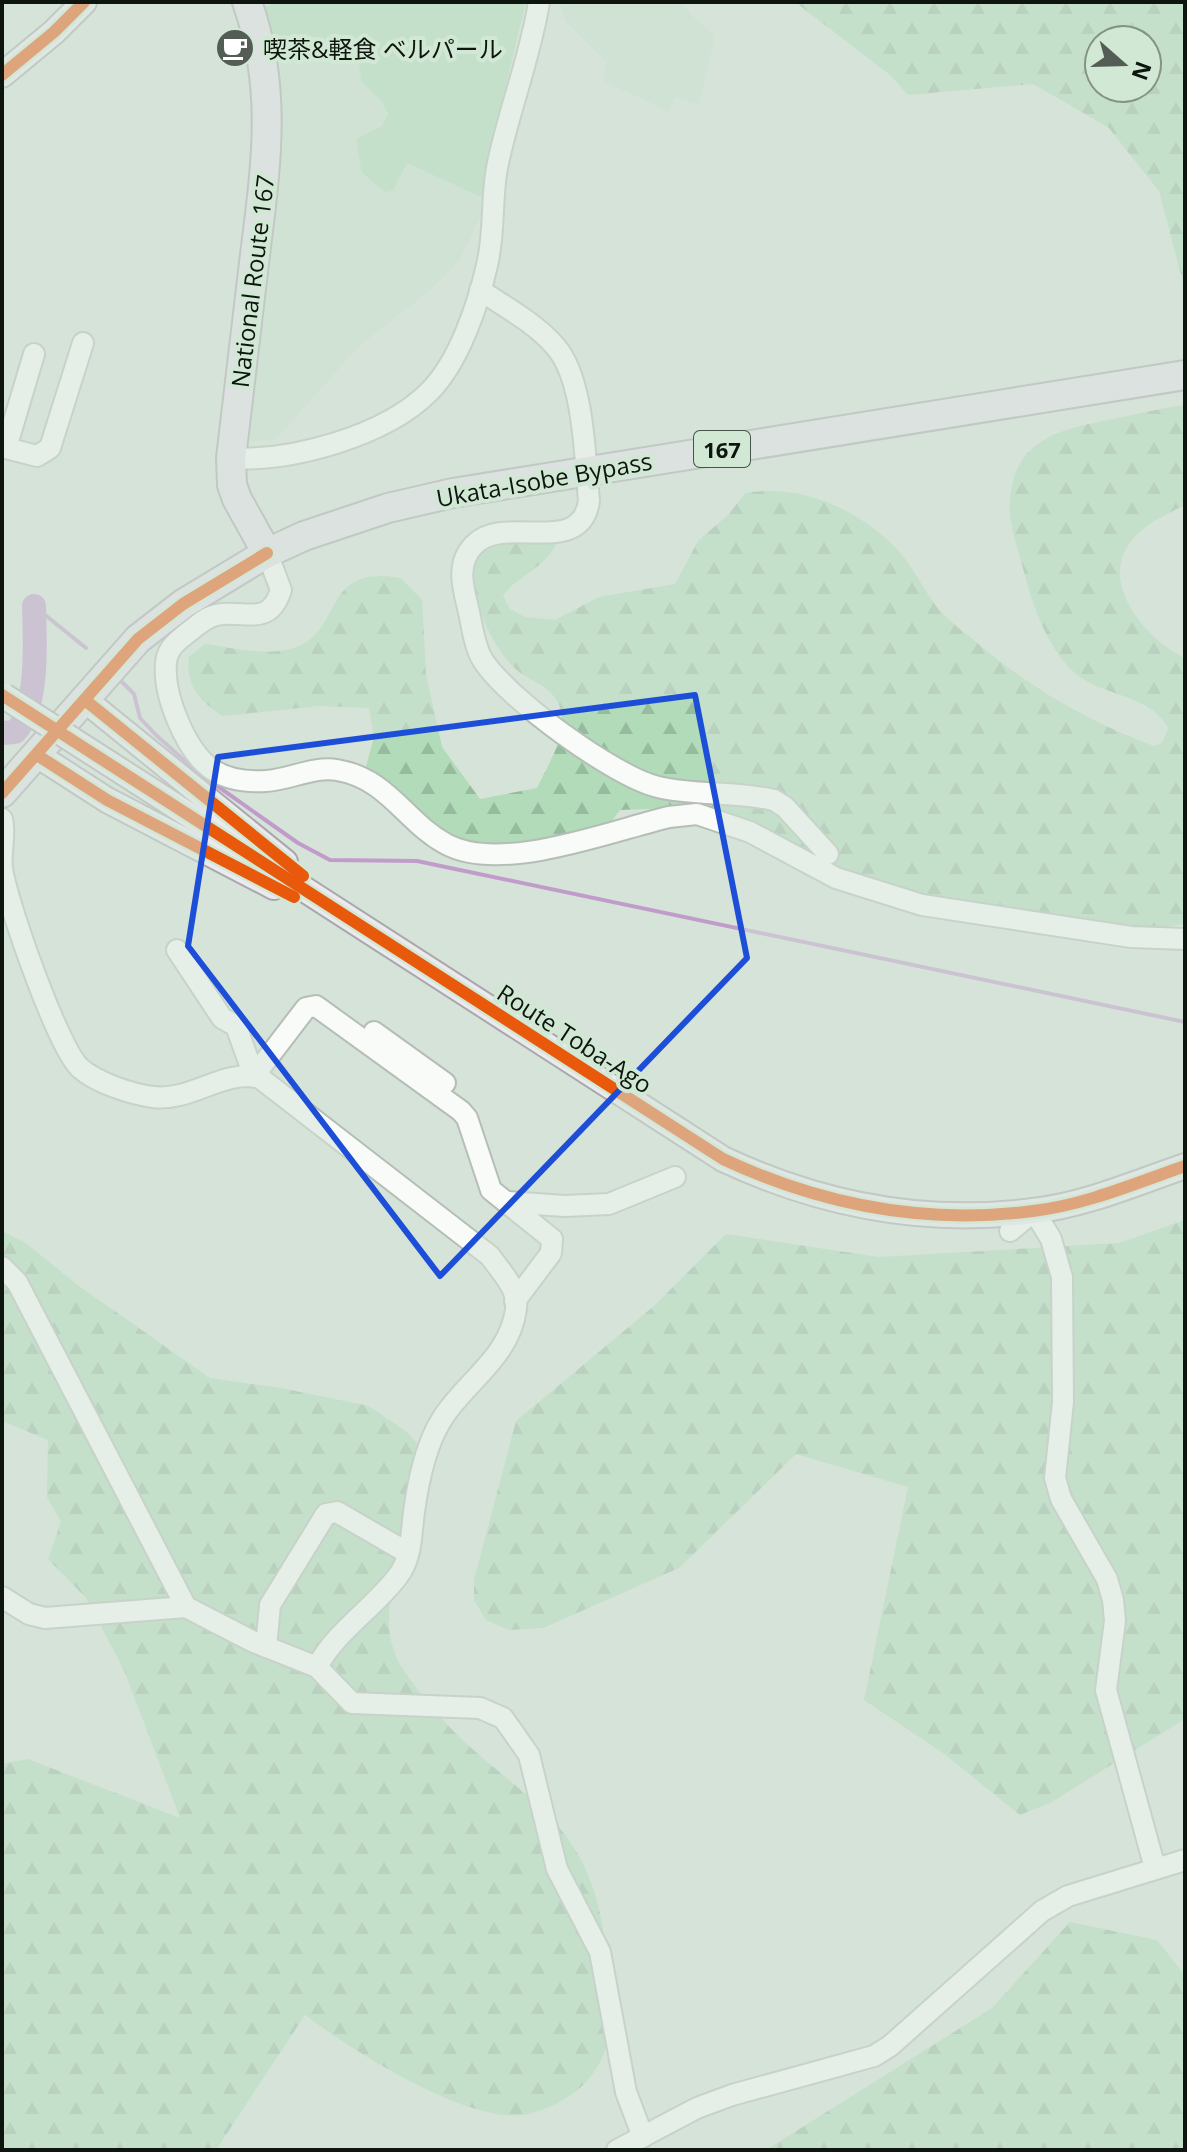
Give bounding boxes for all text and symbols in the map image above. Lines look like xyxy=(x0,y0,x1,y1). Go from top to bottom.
north arrow xyxy=(1083,24,1163,104)
cafe icon: 喫茶&軽食 ベルパール xyxy=(214,27,256,69)
place label: 喫茶&軽食 ベルパール xyxy=(263,32,503,65)
text: N xyxy=(1126,58,1160,85)
street label: National Route 167 xyxy=(223,173,281,389)
road number: 167 xyxy=(694,431,750,467)
street label: Ukata-Isobe Bypass xyxy=(434,444,654,514)
street label: Route Toba-Ago xyxy=(491,976,659,1100)

